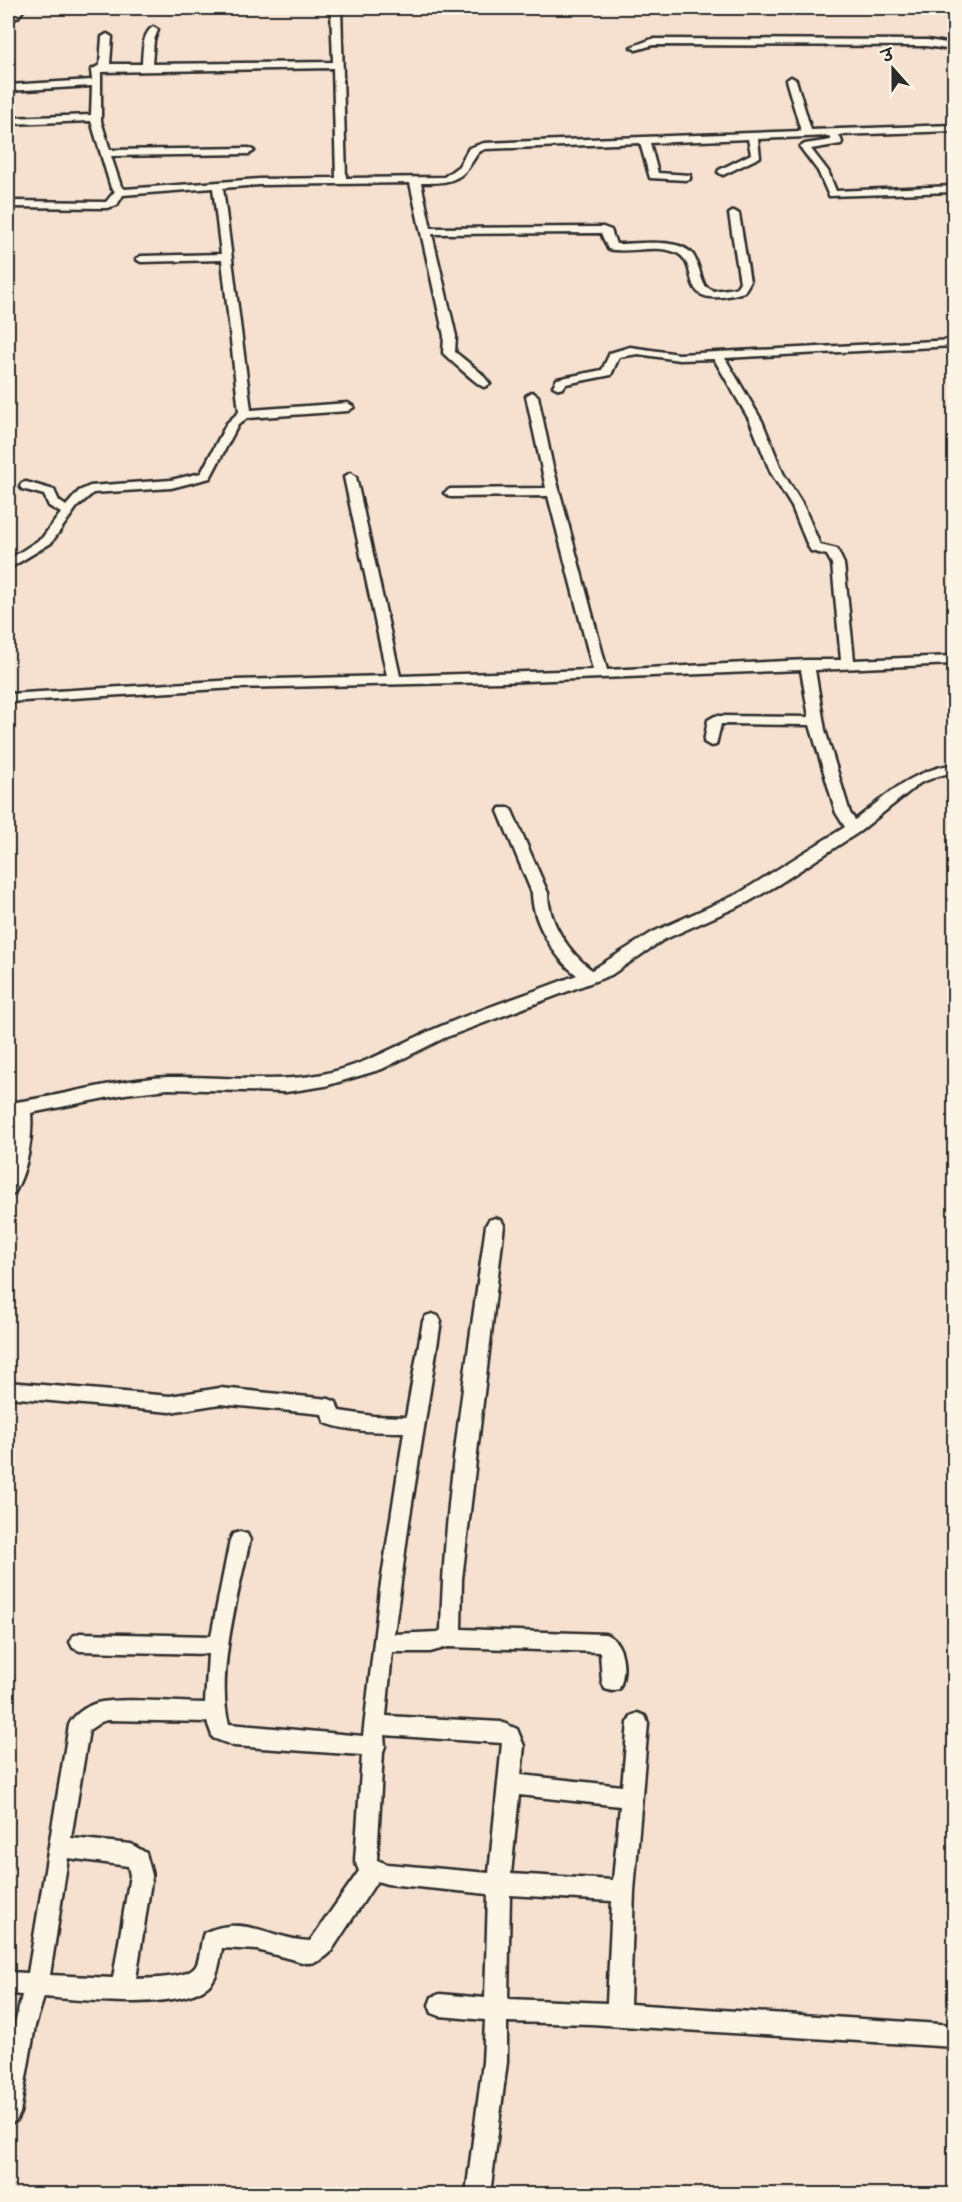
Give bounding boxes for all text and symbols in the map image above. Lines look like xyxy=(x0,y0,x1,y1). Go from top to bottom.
north arrow xyxy=(863,39,923,99)
text: उ xyxy=(877,43,898,68)

